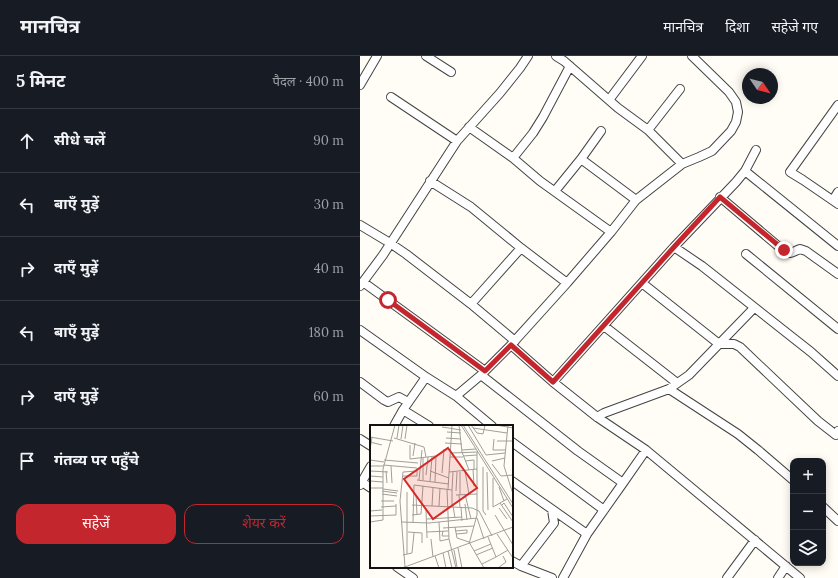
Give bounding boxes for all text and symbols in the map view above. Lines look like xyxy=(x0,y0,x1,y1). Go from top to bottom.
text: मानचित्र xyxy=(20,14,80,38)
text: मानचित्र xyxy=(663,18,703,36)
text: दिशा xyxy=(725,18,749,36)
text: सहेजे गए xyxy=(771,18,818,36)
north arrow xyxy=(742,68,778,104)
text: 5 मिनट xyxy=(16,70,65,92)
text: पैदल · 400 m xyxy=(273,73,344,90)
icon: ahead xyxy=(16,130,38,152)
text: सीधे चलें xyxy=(54,130,105,149)
text: 90 m xyxy=(313,132,344,149)
icon: left xyxy=(16,194,38,216)
text: बाएँ मुड़ें xyxy=(54,194,99,213)
text: 30 m xyxy=(314,196,344,213)
route end xyxy=(775,241,793,259)
icon: right xyxy=(16,258,38,280)
text: दाएँ मुड़ें xyxy=(54,258,98,277)
text: 40 m xyxy=(314,260,344,277)
route start xyxy=(379,291,397,309)
icon: left xyxy=(16,322,38,344)
text: बाएँ मुड़ें xyxy=(54,322,99,341)
text: 180 m xyxy=(309,324,344,341)
icon: right xyxy=(16,386,38,408)
text: दाएँ मुड़ें xyxy=(54,386,98,405)
text: 60 m xyxy=(313,388,344,405)
inset map xyxy=(370,425,513,568)
icon: arrive xyxy=(16,450,38,472)
text: गंतव्य पर पहुँचे xyxy=(54,450,139,469)
map controls xyxy=(790,458,826,566)
button: + xyxy=(790,458,826,494)
button: − xyxy=(790,494,826,530)
button: सहेजें xyxy=(16,504,176,544)
button: शेयर करें xyxy=(184,504,344,544)
button: layers xyxy=(790,530,826,566)

